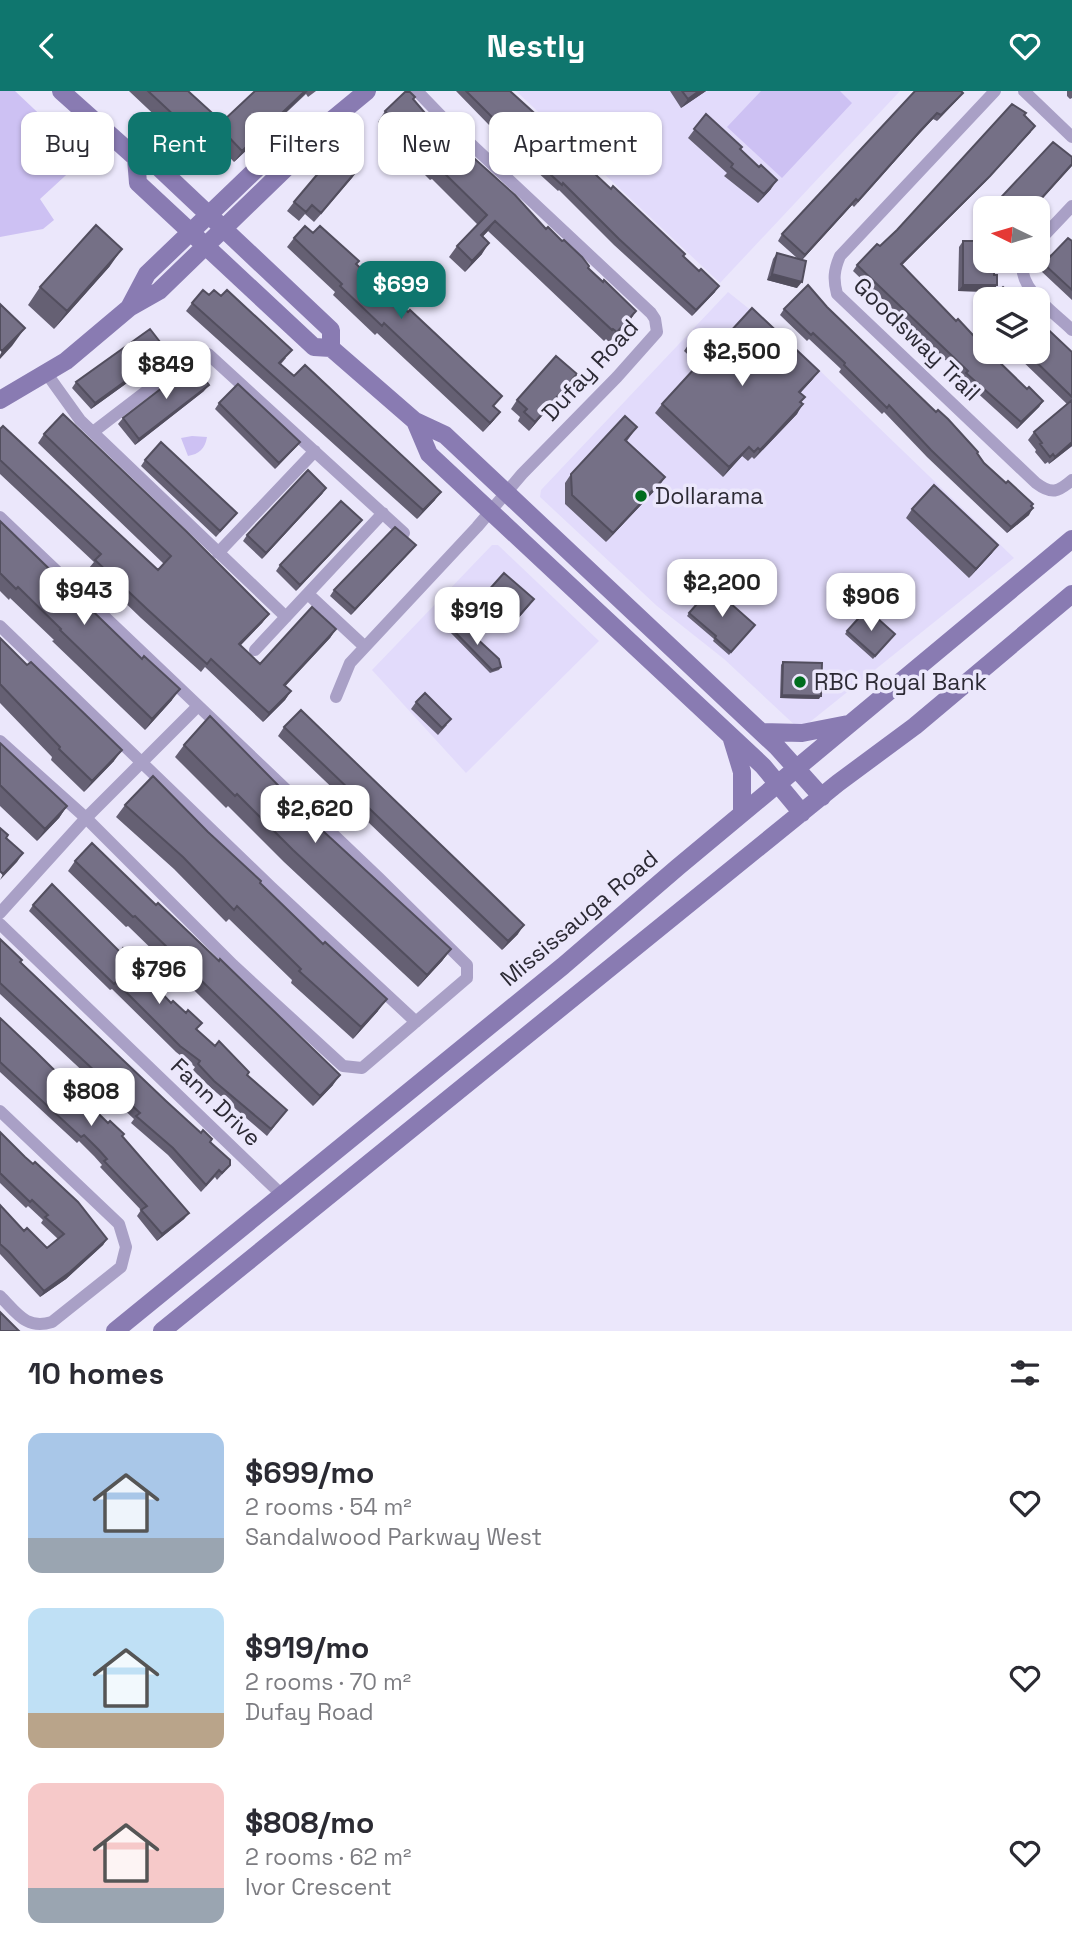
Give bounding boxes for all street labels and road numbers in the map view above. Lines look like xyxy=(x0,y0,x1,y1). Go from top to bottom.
street label: Goodsway Trail xyxy=(847,271,987,407)
street label: Dufay Road xyxy=(535,313,645,427)
street label: Mississauga Road xyxy=(494,843,664,993)
street label: Fann Drive xyxy=(164,1051,268,1153)

